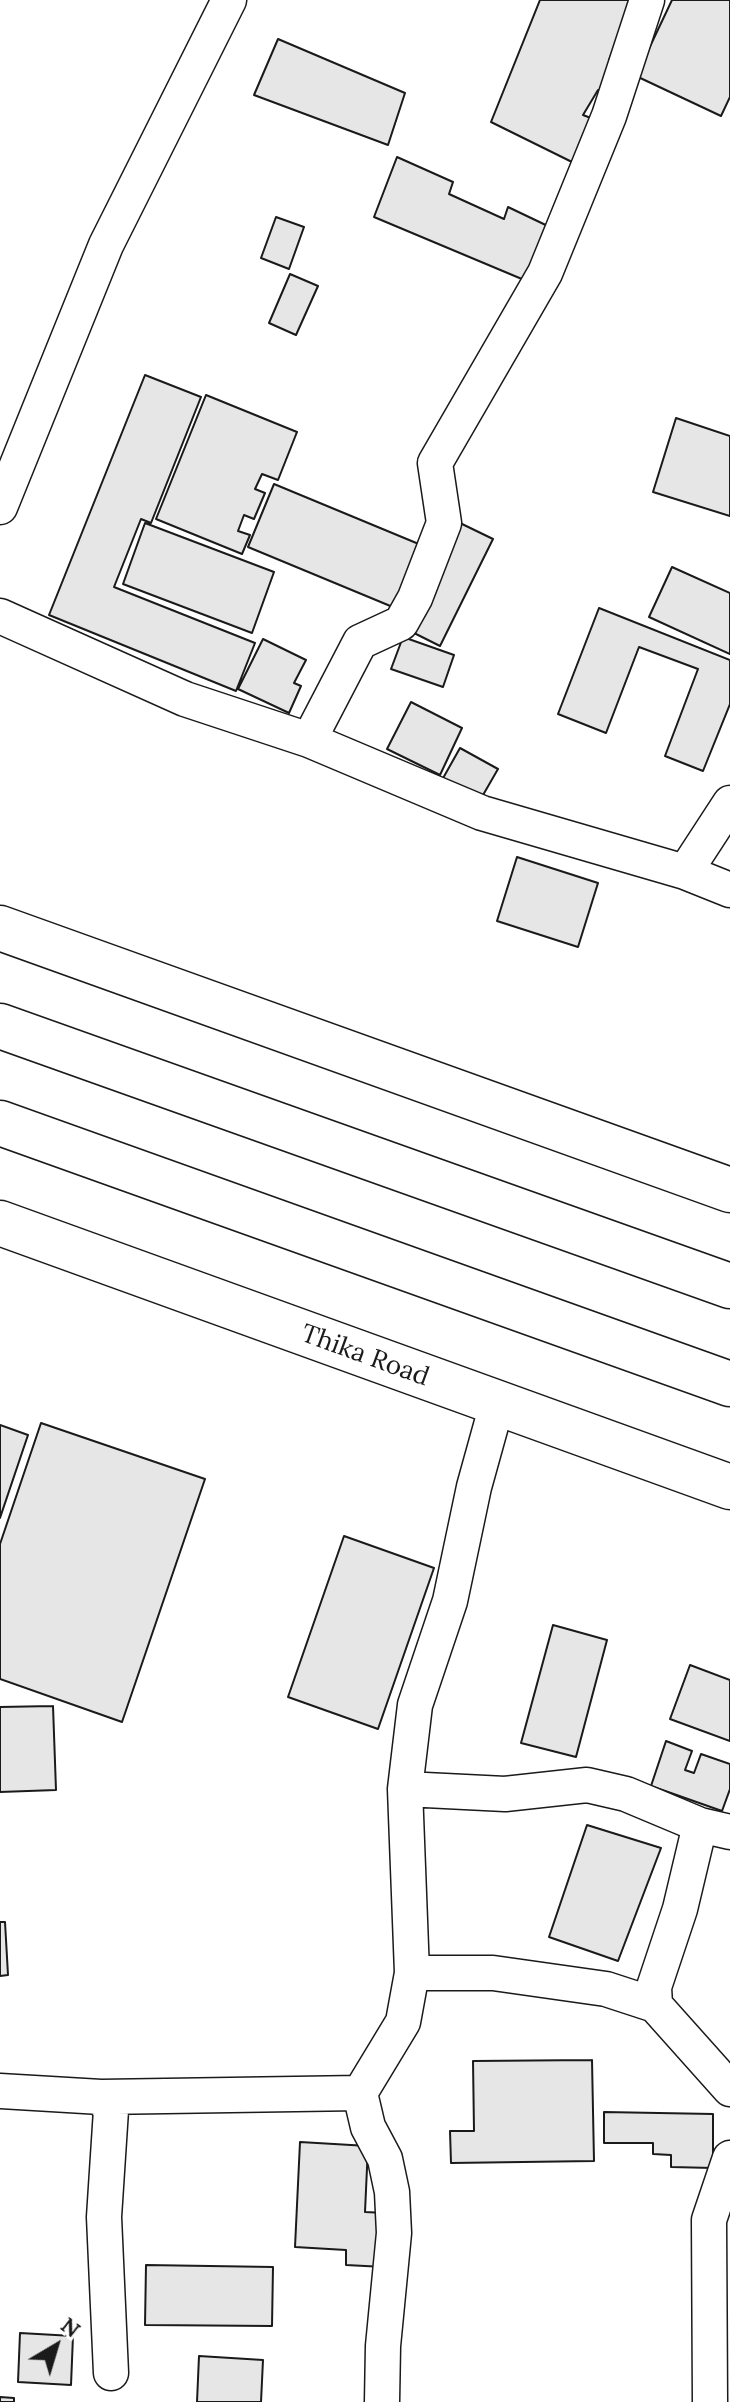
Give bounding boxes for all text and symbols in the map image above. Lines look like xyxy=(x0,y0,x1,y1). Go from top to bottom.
street label: Thika Road xyxy=(297,1318,433,1394)
north arrow xyxy=(16,2306,96,2386)
text: N xyxy=(55,2311,86,2343)

